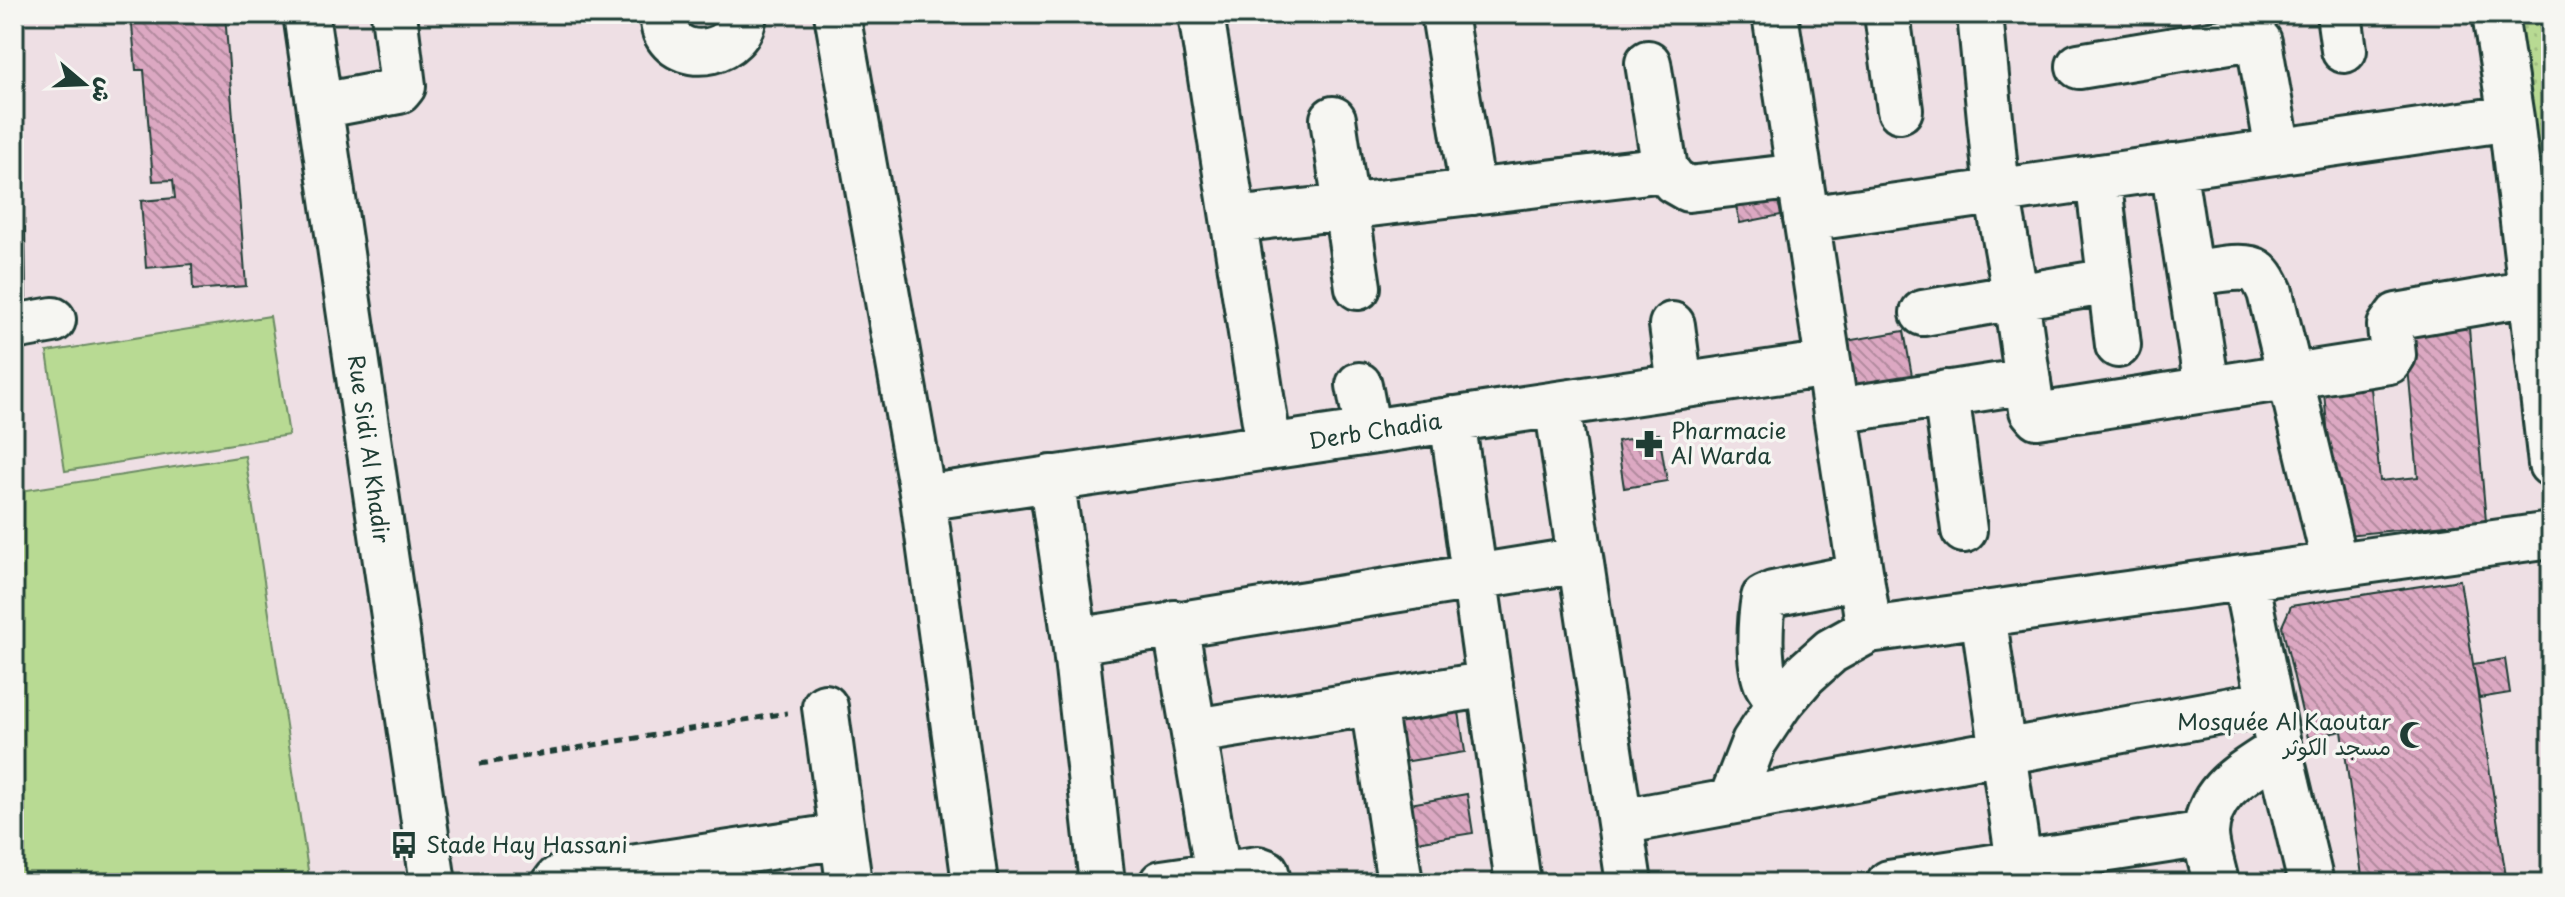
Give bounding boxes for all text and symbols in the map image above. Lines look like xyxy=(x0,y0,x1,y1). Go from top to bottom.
north arrow xyxy=(44,44,124,124)
text: ش xyxy=(85,74,124,108)
street label: Rue Sidi Al Khadir xyxy=(341,353,400,545)
street label: Derb Chadia xyxy=(1306,403,1444,456)
place label: Pharmacie Al Warda xyxy=(1671,413,1786,471)
pharmacy icon: Pharmacie Al Warda xyxy=(1634,429,1664,459)
place label: Mosquée Al Kaoutar مسجد الكوثر xyxy=(2177,704,2391,762)
mosque icon: Mosquée Al Kaoutar مسجد الكوثر xyxy=(2398,720,2428,750)
place label: Stade Hay Hassani xyxy=(426,827,628,860)
bus stop icon: Stade Hay Hassani xyxy=(389,830,419,860)

